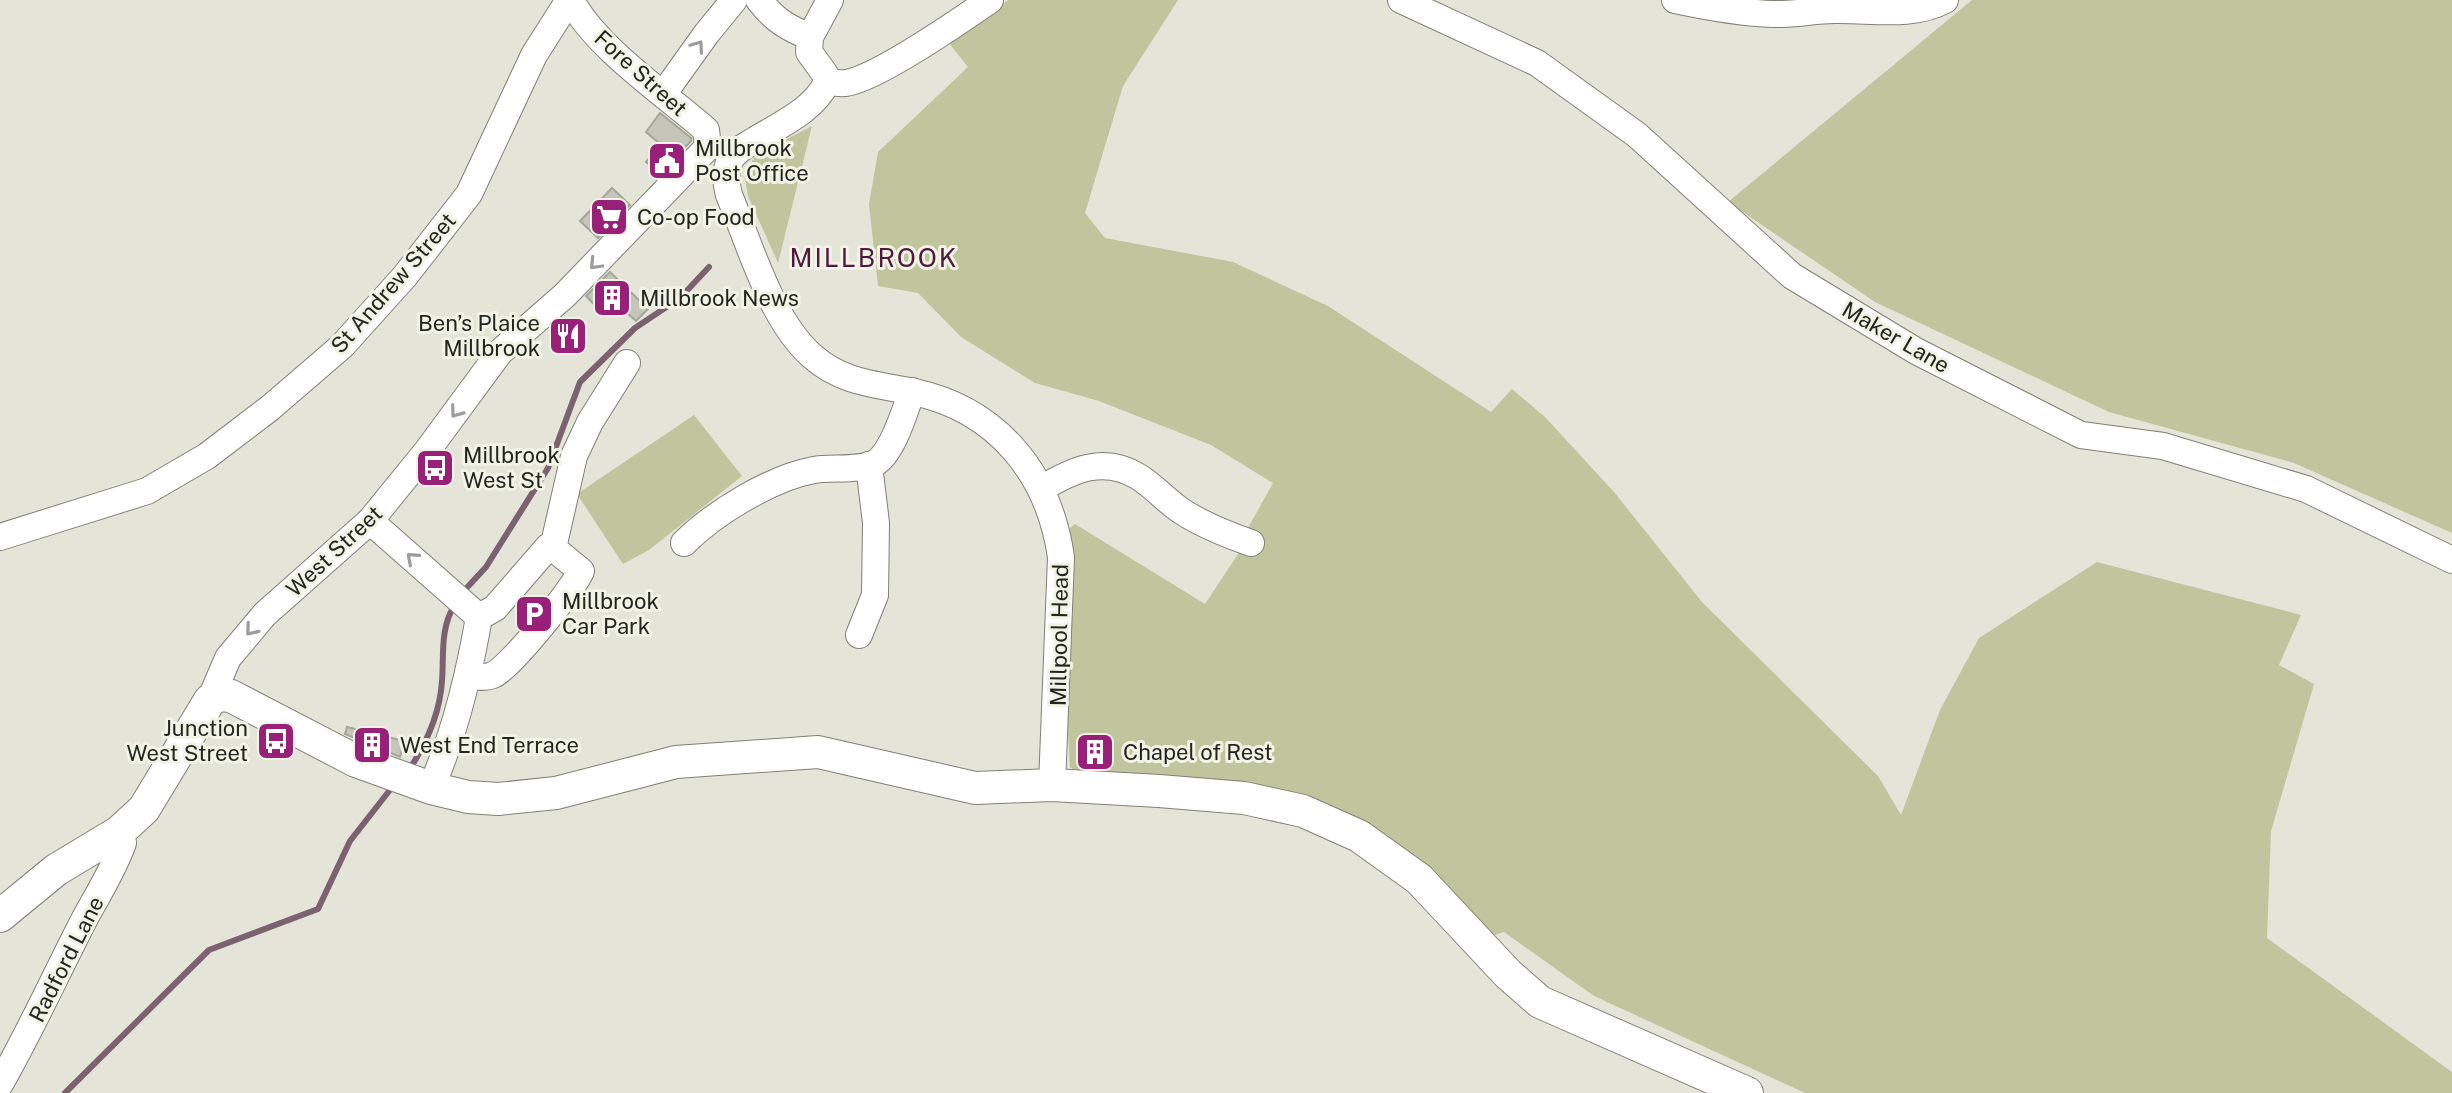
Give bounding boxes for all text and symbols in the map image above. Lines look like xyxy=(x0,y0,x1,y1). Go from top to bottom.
street label: Fore Street xyxy=(589,25,693,121)
one-way arrow xyxy=(688,40,703,54)
place label: Millbrook Post Office xyxy=(695,135,809,186)
public building icon: Millbrook Post Office xyxy=(646,140,688,182)
supermarket icon: Co-op Food xyxy=(588,196,630,238)
place label: Co-op Food xyxy=(637,204,755,230)
street label: St Andrew Street xyxy=(325,208,461,358)
district label: MILLBROOK xyxy=(789,242,959,273)
one-way arrow xyxy=(590,255,605,269)
building icon: Millbrook News xyxy=(591,277,633,319)
place label: Millbrook News xyxy=(640,285,799,311)
street label: Maker Lane xyxy=(1838,296,1954,378)
place label: Ben’s Plaice Millbrook xyxy=(418,310,540,361)
restaurant icon: Ben’s Plaice Millbrook xyxy=(547,315,589,357)
one-way arrow xyxy=(451,403,465,418)
place label: Millbrook West St xyxy=(463,442,560,493)
bus stop icon: Millbrook West St xyxy=(414,447,456,489)
street label: West Street xyxy=(281,500,387,602)
one-way arrow xyxy=(406,553,421,567)
street label: Millpool Head xyxy=(1045,564,1073,706)
place label: Millbrook Car Park xyxy=(562,588,659,639)
parking icon: Millbrook Car Park xyxy=(513,593,555,635)
one-way arrow xyxy=(246,621,261,635)
place label: Junction West Street xyxy=(127,715,248,766)
bus stop icon: Junction West Street xyxy=(255,720,297,762)
building icon: West End Terrace xyxy=(351,724,393,766)
building icon: Chapel of Rest xyxy=(1074,731,1116,773)
place label: West End Terrace xyxy=(400,732,579,758)
place label: Chapel of Rest xyxy=(1123,739,1273,765)
street label: Radford Lane xyxy=(23,892,109,1026)

